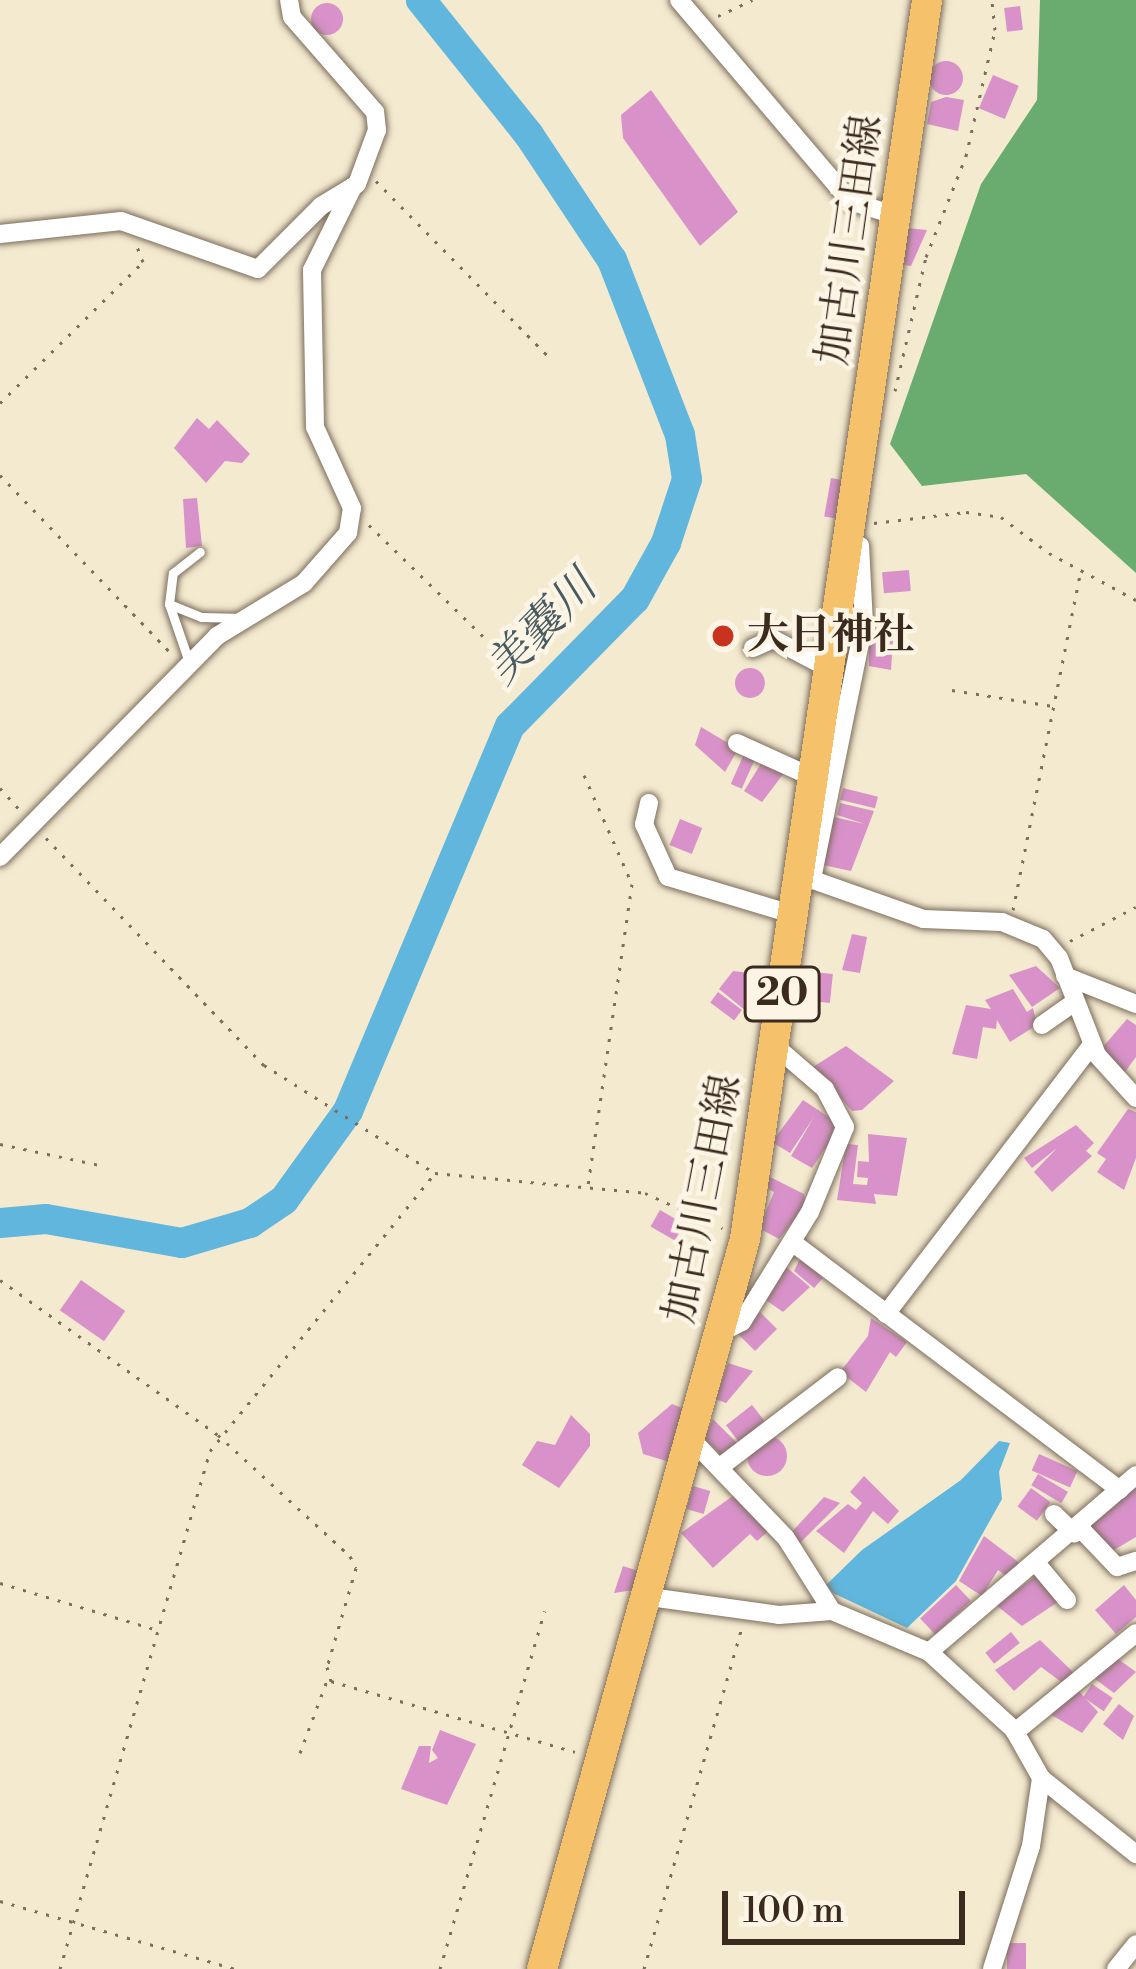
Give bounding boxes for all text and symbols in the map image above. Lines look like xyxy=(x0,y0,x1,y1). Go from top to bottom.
street label: 加古川三田線 xyxy=(809,112,893,368)
water label: 美嚢川 xyxy=(476,561,608,695)
place label: 大日神社 xyxy=(747,611,915,661)
marker: 大日神社 xyxy=(710,623,736,649)
road number: 20 xyxy=(743,961,821,1027)
street label: 加古川三田線 xyxy=(655,1071,753,1327)
scale bar xyxy=(728,1867,971,1941)
text: 100 m xyxy=(743,1889,844,1934)

